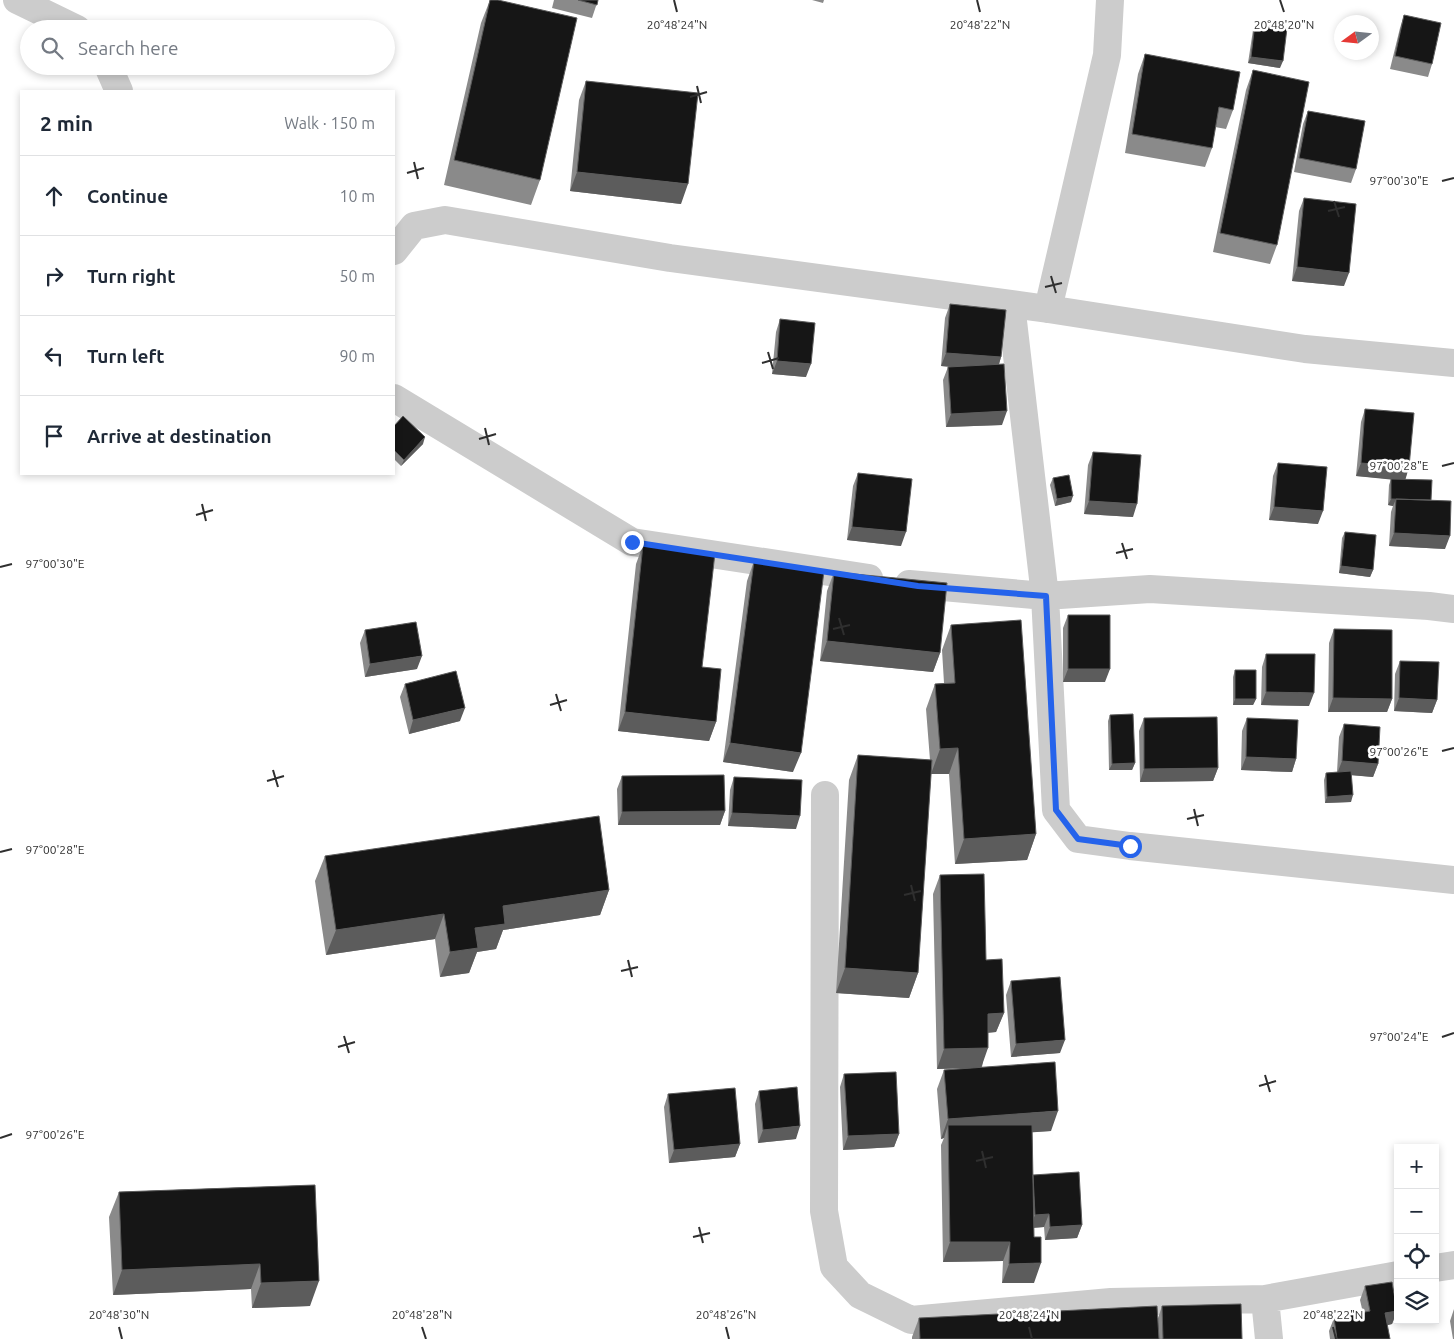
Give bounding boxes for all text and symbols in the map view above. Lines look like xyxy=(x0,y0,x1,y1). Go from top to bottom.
north arrow xyxy=(1334,15,1379,60)
text: 20°48'24"N xyxy=(647,18,707,31)
text: 20°48'22"N xyxy=(950,18,1010,31)
text: 20°48'20"N xyxy=(1254,18,1314,31)
search box xyxy=(20,20,395,75)
icon: search xyxy=(38,34,66,62)
text: Search here xyxy=(78,37,178,59)
text: 2 min xyxy=(40,111,93,135)
text: Walk · 150 m xyxy=(284,114,375,132)
text: 97°00'30"E xyxy=(1370,174,1429,187)
icon: ahead xyxy=(40,182,68,210)
text: Continue xyxy=(87,185,168,207)
text: 10 m xyxy=(339,187,375,205)
icon: right xyxy=(40,262,68,290)
text: Turn right xyxy=(87,265,175,287)
text: 50 m xyxy=(339,267,375,285)
icon: left xyxy=(40,342,68,370)
text: Turn left xyxy=(87,345,165,367)
text: 90 m xyxy=(339,347,375,365)
icon: arrive xyxy=(40,422,68,450)
text: Arrive at destination xyxy=(87,425,272,447)
text: 97°00'28"E xyxy=(1370,459,1429,472)
route end xyxy=(621,531,644,554)
text: 97°00'30"E xyxy=(26,557,85,570)
text: 97°00'26"E xyxy=(1370,745,1429,758)
route start xyxy=(1119,835,1142,858)
text: 97°00'28"E xyxy=(26,843,85,856)
text: 97°00'24"E xyxy=(1370,1030,1429,1043)
text: 97°00'26"E xyxy=(26,1128,85,1141)
map controls xyxy=(1394,1144,1439,1324)
button: + xyxy=(1394,1144,1439,1189)
button: − xyxy=(1394,1189,1439,1234)
button: locate xyxy=(1394,1234,1439,1279)
button: layers xyxy=(1394,1279,1439,1324)
text: 20°48'30"N xyxy=(89,1308,149,1321)
text: 20°48'28"N xyxy=(392,1308,452,1321)
text: 20°48'26"N xyxy=(696,1308,756,1321)
text: 20°48'24"N xyxy=(999,1308,1059,1321)
text: 20°48'22"N xyxy=(1303,1308,1363,1321)

